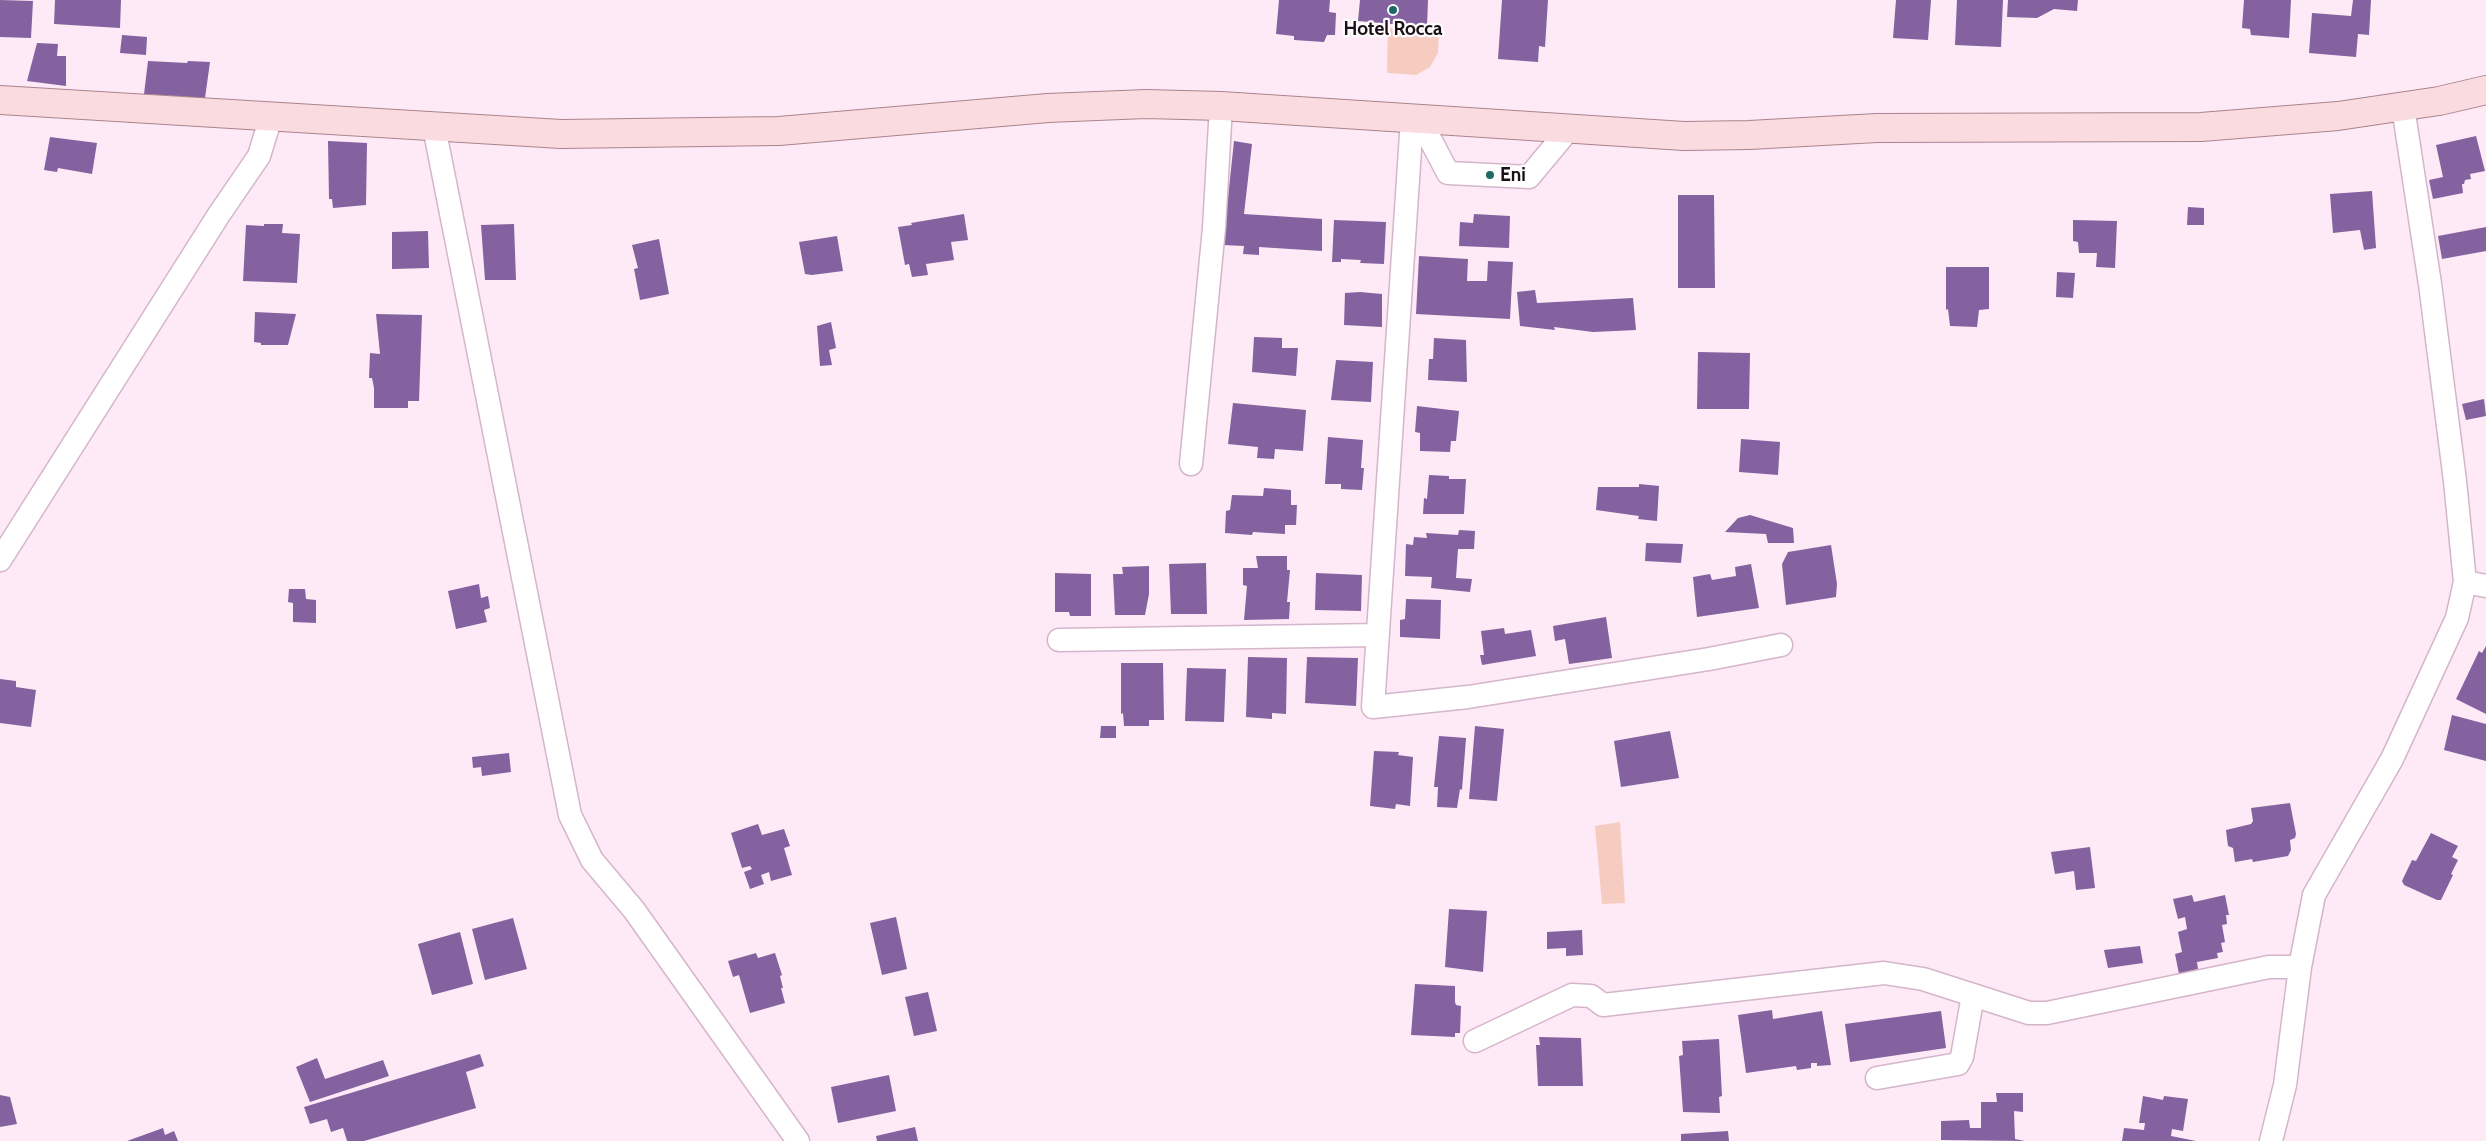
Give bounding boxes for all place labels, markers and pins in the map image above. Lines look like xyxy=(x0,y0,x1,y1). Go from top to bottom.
marker: Hotel Rocca xyxy=(1387,4,1399,16)
place label: Hotel Rocca xyxy=(1344,18,1442,40)
place label: Eni xyxy=(1500,164,1526,186)
marker: Eni xyxy=(1484,169,1496,181)

